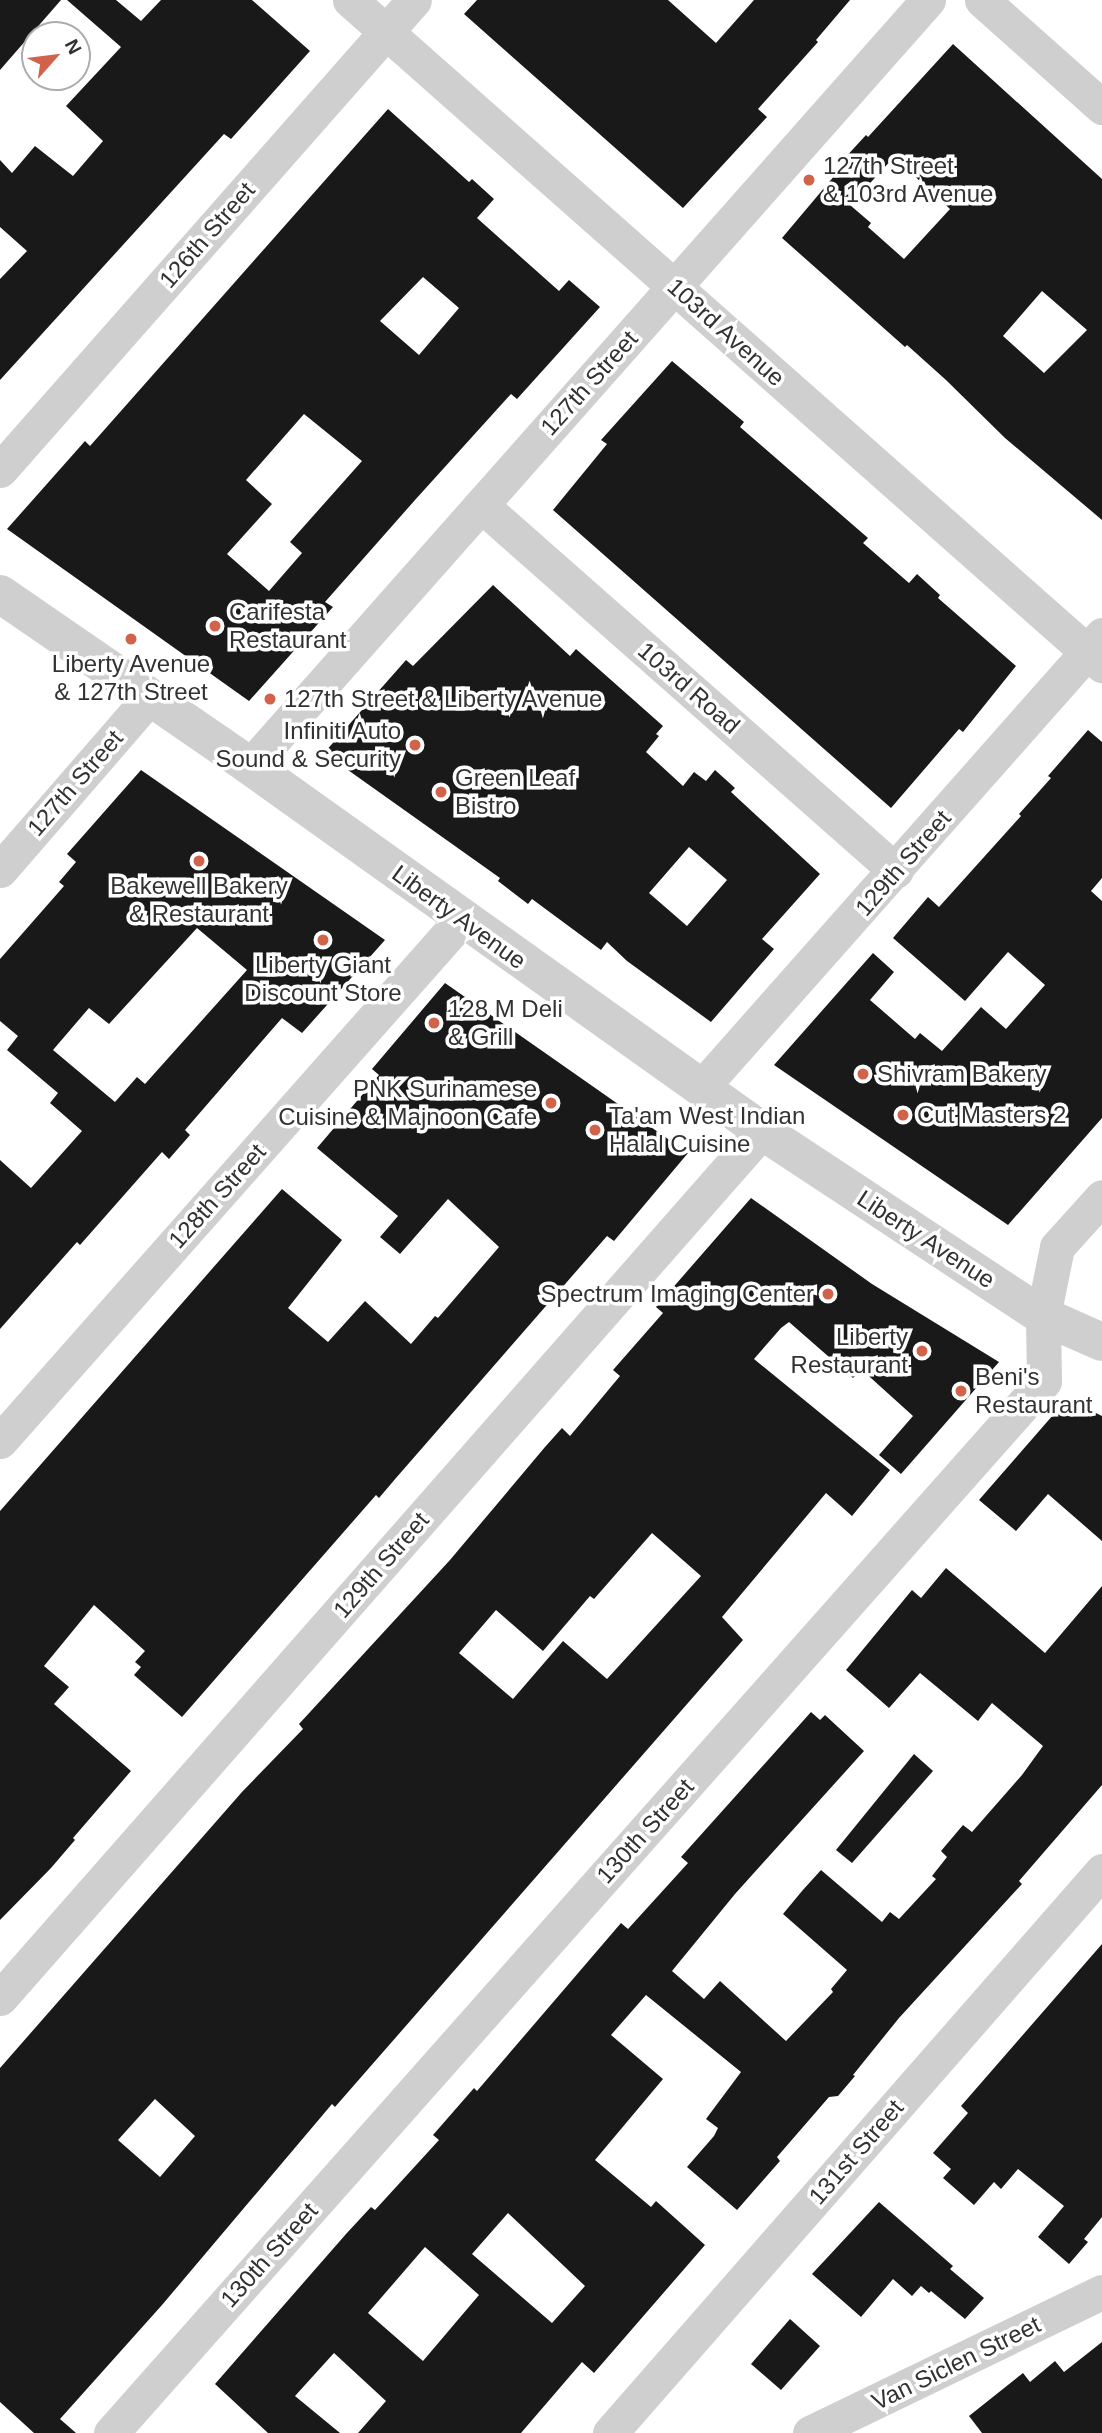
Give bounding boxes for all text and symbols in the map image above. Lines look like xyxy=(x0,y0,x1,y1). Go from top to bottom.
north arrow xyxy=(21,21,91,91)
text: N xyxy=(61,36,86,58)
place label: 127th Street & 103rd Avenue xyxy=(823,152,995,208)
marker: 127th Street & 103rd Avenue xyxy=(801,172,817,188)
street label: 126th Street xyxy=(153,176,261,294)
street label: 103rd Avenue xyxy=(661,271,791,393)
street label: 127th Street xyxy=(535,325,643,441)
place label: Carifesta Restaurant xyxy=(229,598,346,654)
marker: Carifesta Restaurant xyxy=(207,618,223,634)
marker: Liberty Avenue & 127th Street xyxy=(123,631,139,647)
street label: 103rd Road xyxy=(632,636,746,740)
place label: Liberty Avenue & 127th Street xyxy=(51,650,211,706)
place label: 127th Street & Liberty Avenue xyxy=(284,685,604,713)
marker: 127th Street & Liberty Avenue xyxy=(262,691,278,707)
place label: Infiniti Auto Sound & Security xyxy=(216,717,401,773)
street label: 127th Street xyxy=(21,724,129,842)
marker: Infiniti Auto Sound & Security xyxy=(407,737,423,753)
place label: Green Leaf Bistro xyxy=(455,764,575,820)
marker: Green Leaf Bistro xyxy=(433,784,449,800)
street label: 129th Street xyxy=(849,804,957,922)
marker: Bakewell Bakery & Restaurant xyxy=(191,853,207,869)
street label: Liberty Avenue xyxy=(386,858,532,976)
place label: Bakewell Bakery & Restaurant xyxy=(110,872,288,928)
marker: Liberty Giant Discount Store xyxy=(315,932,331,948)
place label: Liberty Giant Discount Store xyxy=(244,951,402,1007)
place label: 128 M Deli & Grill xyxy=(448,995,563,1051)
marker: 128 M Deli & Grill xyxy=(426,1015,442,1031)
place label: Shivram Bakery xyxy=(877,1060,1046,1088)
marker: Shivram Bakery xyxy=(855,1066,871,1082)
place label: PNK Surinamese Cuisine & Majnoon Cafe xyxy=(278,1075,537,1131)
marker: PNK Surinamese Cuisine & Majnoon Cafe xyxy=(543,1095,559,1111)
place label: Cut Masters 2 xyxy=(917,1101,1066,1129)
place label: Ta'am West Indian Halal Cuisine xyxy=(609,1102,805,1158)
marker: Cut Masters 2 xyxy=(895,1107,911,1123)
marker: Ta'am West Indian Halal Cuisine xyxy=(587,1122,603,1138)
street label: 128th Street xyxy=(163,1138,271,1254)
street label: Liberty Avenue xyxy=(851,1183,1001,1295)
place label: Spectrum Imaging Center xyxy=(541,1280,814,1308)
marker: Spectrum Imaging Center xyxy=(820,1286,836,1302)
place label: Liberty Restaurant xyxy=(791,1323,908,1379)
marker: Liberty Restaurant xyxy=(914,1343,930,1359)
place label: Beni's Restaurant xyxy=(975,1363,1092,1419)
marker: Beni's Restaurant xyxy=(953,1383,969,1399)
street label: 129th Street xyxy=(327,1506,435,1624)
street label: 130th Street xyxy=(591,1773,699,1889)
street label: 131st Street xyxy=(803,2094,909,2210)
street label: 130th Street xyxy=(215,2197,323,2313)
street label: Van Siclen Street xyxy=(867,2310,1045,2416)

